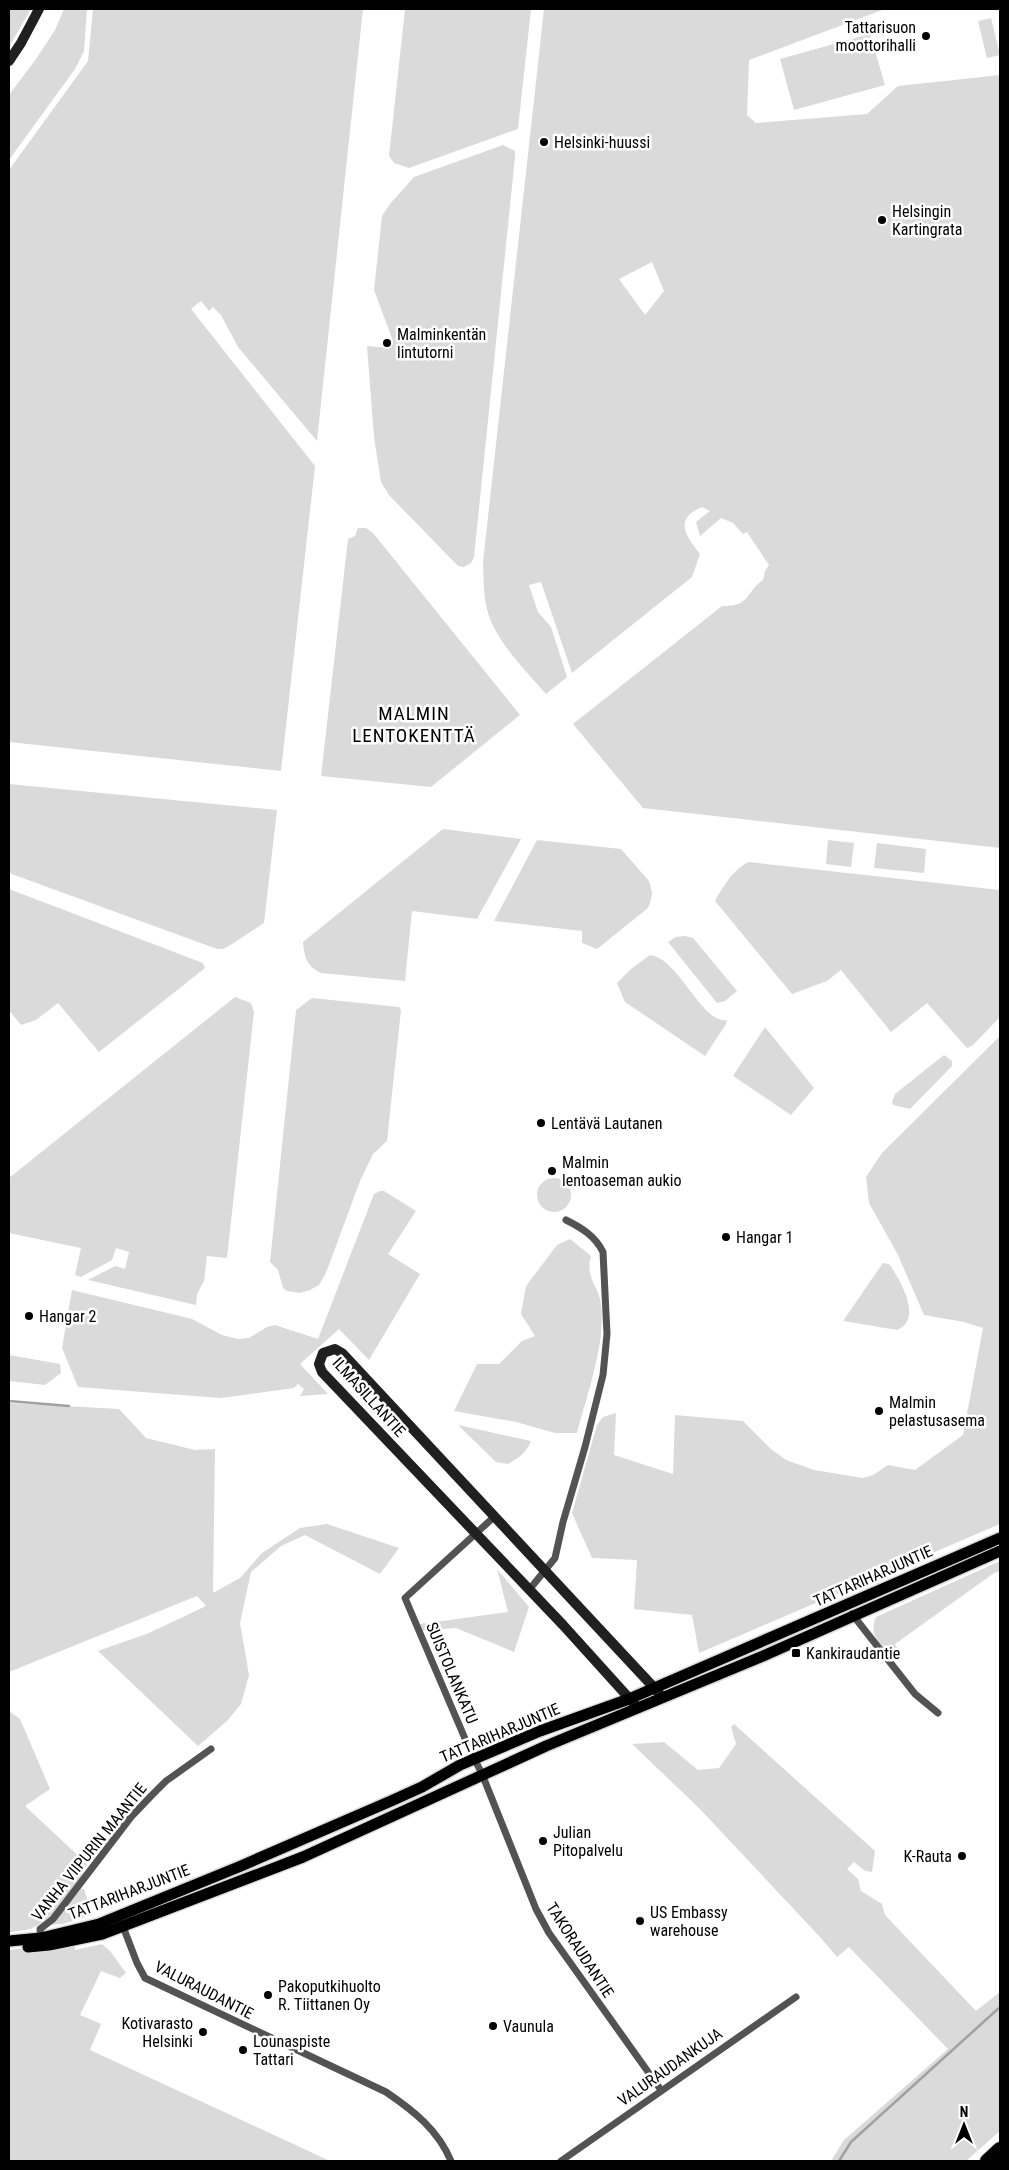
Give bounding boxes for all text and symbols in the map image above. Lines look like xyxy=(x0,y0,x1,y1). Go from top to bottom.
place label: Tattarisuon moottorihalli xyxy=(836,18,916,55)
marker: Tattarisuon moottorihalli xyxy=(920,30,932,42)
place label: Helsinki-huussi xyxy=(554,133,650,152)
marker: Helsinki-huussi xyxy=(538,136,550,148)
place label: Helsingin Kartingrata xyxy=(892,202,962,239)
marker: Helsingin Kartingrata xyxy=(876,214,888,226)
place label: Malminkentän lintutorni xyxy=(397,325,486,362)
marker: Malminkentän lintutorni xyxy=(381,337,393,349)
district label: MALMIN LENTOKENTTÄ xyxy=(352,702,476,747)
place label: Lentävä Lautanen xyxy=(551,1114,663,1133)
marker: Lentävä Lautanen xyxy=(535,1117,547,1129)
place label: Malmin lentoaseman aukio xyxy=(562,1153,681,1190)
marker: Malmin lentoaseman aukio xyxy=(546,1165,558,1177)
place label: Hangar 1 xyxy=(736,1228,793,1247)
marker: Hangar 1 xyxy=(720,1231,732,1243)
place label: Hangar 2 xyxy=(39,1307,96,1326)
marker: Hangar 2 xyxy=(23,1310,35,1322)
street label: ILMASILLANTIE xyxy=(329,1354,410,1441)
place label: Malmin pelastusasema xyxy=(889,1393,985,1430)
marker: Malmin pelastusasema xyxy=(873,1405,885,1417)
street label: TATTARIHARJUNTIE xyxy=(811,1541,936,1611)
street label: SUISTOLANKATU xyxy=(422,1619,482,1727)
place label: Kankiraudantie xyxy=(806,1644,900,1663)
marker: Kankiraudantie xyxy=(790,1647,802,1659)
street label: TATTARIHARJUNTIE xyxy=(437,1699,563,1767)
street label: VANHA VIIPURIN MAANTIE xyxy=(27,1779,151,1925)
place label: Julian Pitopalvelu xyxy=(553,1823,623,1860)
marker: Julian Pitopalvelu xyxy=(537,1835,549,1847)
place label: K-Rauta xyxy=(904,1847,952,1866)
marker: K-Rauta xyxy=(956,1850,968,1862)
street label: TATTARIHARJUNTIE xyxy=(66,1860,192,1924)
street label: TAKORAUDANTIE xyxy=(542,1899,618,2001)
place label: US Embassy warehouse xyxy=(650,1903,728,1940)
marker: US Embassy warehouse xyxy=(634,1915,646,1927)
street label: VALURAUDANTIE xyxy=(151,1957,257,2023)
place label: Pakoputkihuolto R. Tiittanen Oy xyxy=(278,1977,381,2014)
marker: Pakoputkihuolto R. Tiittanen Oy xyxy=(262,1989,274,2001)
place label: Kotivarasto Helsinki xyxy=(122,2014,193,2051)
place label: Vaunula xyxy=(503,2017,554,2036)
marker: Vaunula xyxy=(487,2020,499,2032)
street label: VALURAUDANKUJA xyxy=(614,2024,726,2110)
marker: Kotivarasto Helsinki xyxy=(197,2026,209,2038)
place label: Lounaspiste Tattari xyxy=(253,2032,330,2069)
marker: Lounaspiste Tattari xyxy=(237,2044,249,2056)
north arrow xyxy=(939,2100,989,2150)
text: N xyxy=(960,2104,968,2120)

